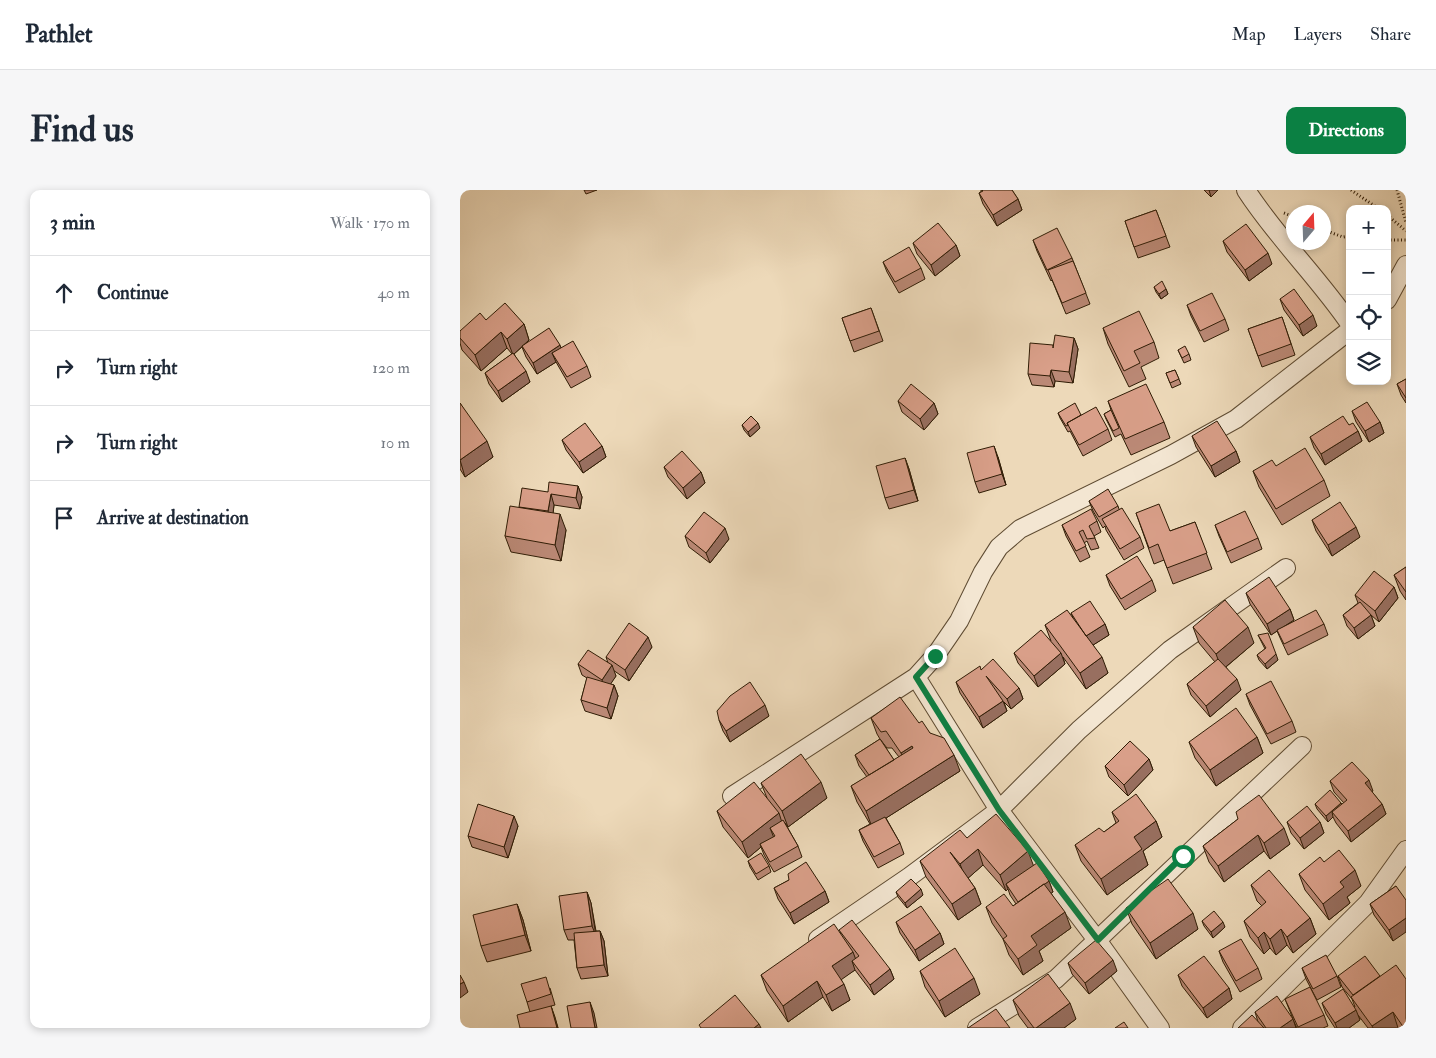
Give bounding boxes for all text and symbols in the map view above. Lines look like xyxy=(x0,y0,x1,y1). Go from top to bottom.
text: Pathlet xyxy=(25,19,93,50)
text: Map xyxy=(1232,23,1266,46)
text: Layers xyxy=(1294,23,1342,46)
text: Share xyxy=(1370,23,1411,46)
button: Directions xyxy=(1286,107,1406,154)
text: Find us xyxy=(30,108,134,152)
north arrow xyxy=(1286,205,1331,250)
map controls xyxy=(1346,205,1391,385)
button: + xyxy=(1346,205,1391,250)
text: 3 min xyxy=(50,209,95,236)
text: Walk · 170 m xyxy=(330,213,410,233)
button: − xyxy=(1346,250,1391,295)
icon: ahead xyxy=(50,279,78,307)
text: Continue xyxy=(97,281,168,305)
text: 40 m xyxy=(377,283,410,303)
button: locate xyxy=(1346,295,1391,340)
button: layers xyxy=(1346,340,1391,385)
icon: right xyxy=(50,354,78,382)
text: Turn right xyxy=(97,356,177,380)
text: 120 m xyxy=(372,358,410,378)
icon: right xyxy=(50,429,78,457)
text: Turn right xyxy=(97,431,177,455)
text: 10 m xyxy=(380,433,410,453)
icon: arrive xyxy=(50,504,78,532)
text: Arrive at destination xyxy=(97,506,249,530)
route end xyxy=(924,645,947,668)
route start xyxy=(1172,845,1195,868)

